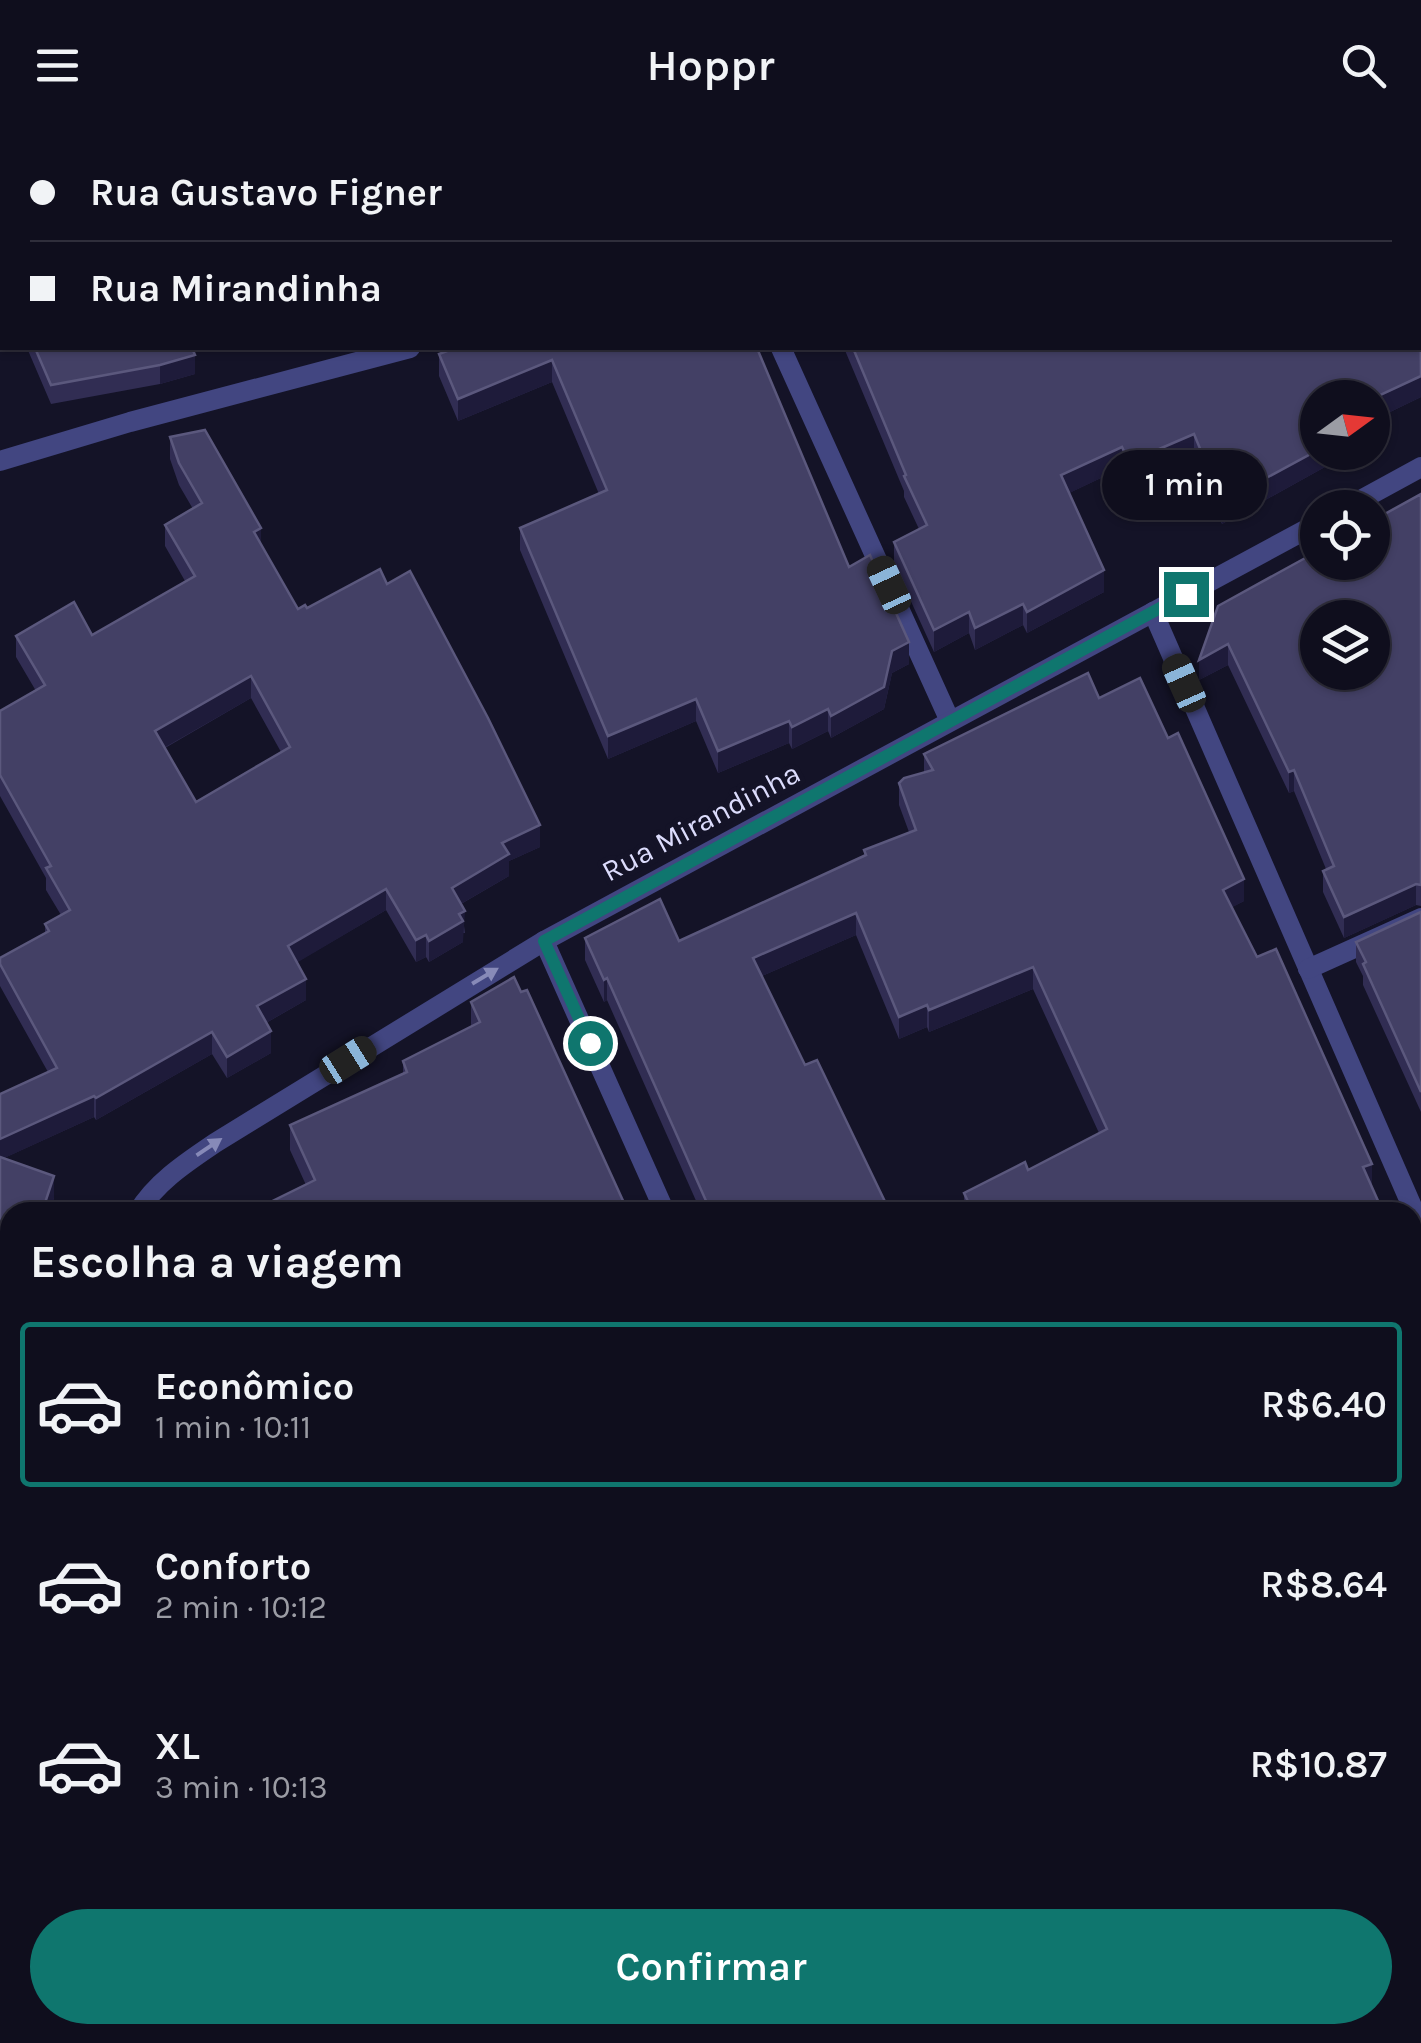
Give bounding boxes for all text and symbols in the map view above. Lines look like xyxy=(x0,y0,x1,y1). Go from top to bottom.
icon: menu xyxy=(30,38,85,93)
icon: search xyxy=(1336,38,1391,93)
text: Hoppr xyxy=(646,39,775,91)
text: Rua Gustavo Figner xyxy=(90,170,442,215)
text: Rua Mirandinha xyxy=(90,266,382,311)
north arrow xyxy=(1300,380,1390,470)
map controls xyxy=(1300,380,1390,690)
callout: 1 min xyxy=(1104,449,1268,519)
text: 1 min xyxy=(1145,466,1224,503)
button: locate xyxy=(1300,490,1390,580)
car xyxy=(863,551,915,619)
route end xyxy=(1164,572,1209,617)
button: layers xyxy=(1300,600,1390,690)
car xyxy=(1158,649,1210,717)
street label: Rua Mirandinha xyxy=(596,755,806,889)
one-way arrow xyxy=(471,968,499,985)
route start xyxy=(568,1021,613,1066)
car xyxy=(315,1031,381,1089)
one-way arrow xyxy=(196,1138,223,1157)
text: Escolha a viagem xyxy=(30,1236,404,1288)
icon: car xyxy=(35,1360,125,1450)
text: Econômico xyxy=(155,1364,354,1409)
text: R$6.40 xyxy=(1261,1382,1387,1427)
text: 1 min · 10:11 xyxy=(155,1409,311,1446)
icon: car xyxy=(35,1540,125,1630)
text: Conforto xyxy=(155,1544,311,1589)
text: R$8.64 xyxy=(1260,1562,1387,1607)
text: 2 min · 10:12 xyxy=(155,1589,327,1626)
icon: car xyxy=(35,1720,125,1810)
text: XL xyxy=(155,1724,200,1769)
text: R$10.87 xyxy=(1250,1742,1387,1787)
text: 3 min · 10:13 xyxy=(155,1769,328,1806)
button: Confirmar xyxy=(30,1909,1392,2024)

